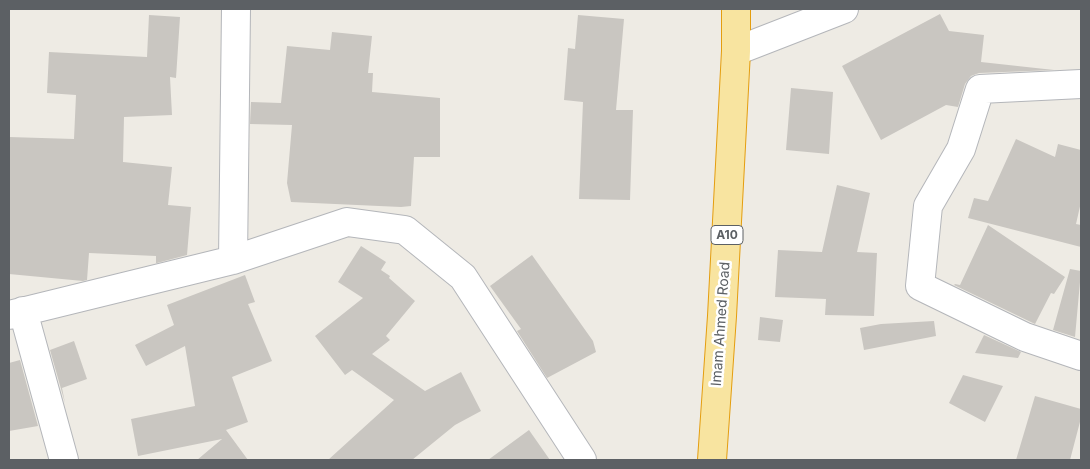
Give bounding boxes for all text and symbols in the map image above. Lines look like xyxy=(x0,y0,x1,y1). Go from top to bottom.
road number: A10 xyxy=(711,226,743,244)
street label: Imam Ahmed Road xyxy=(708,261,734,387)

